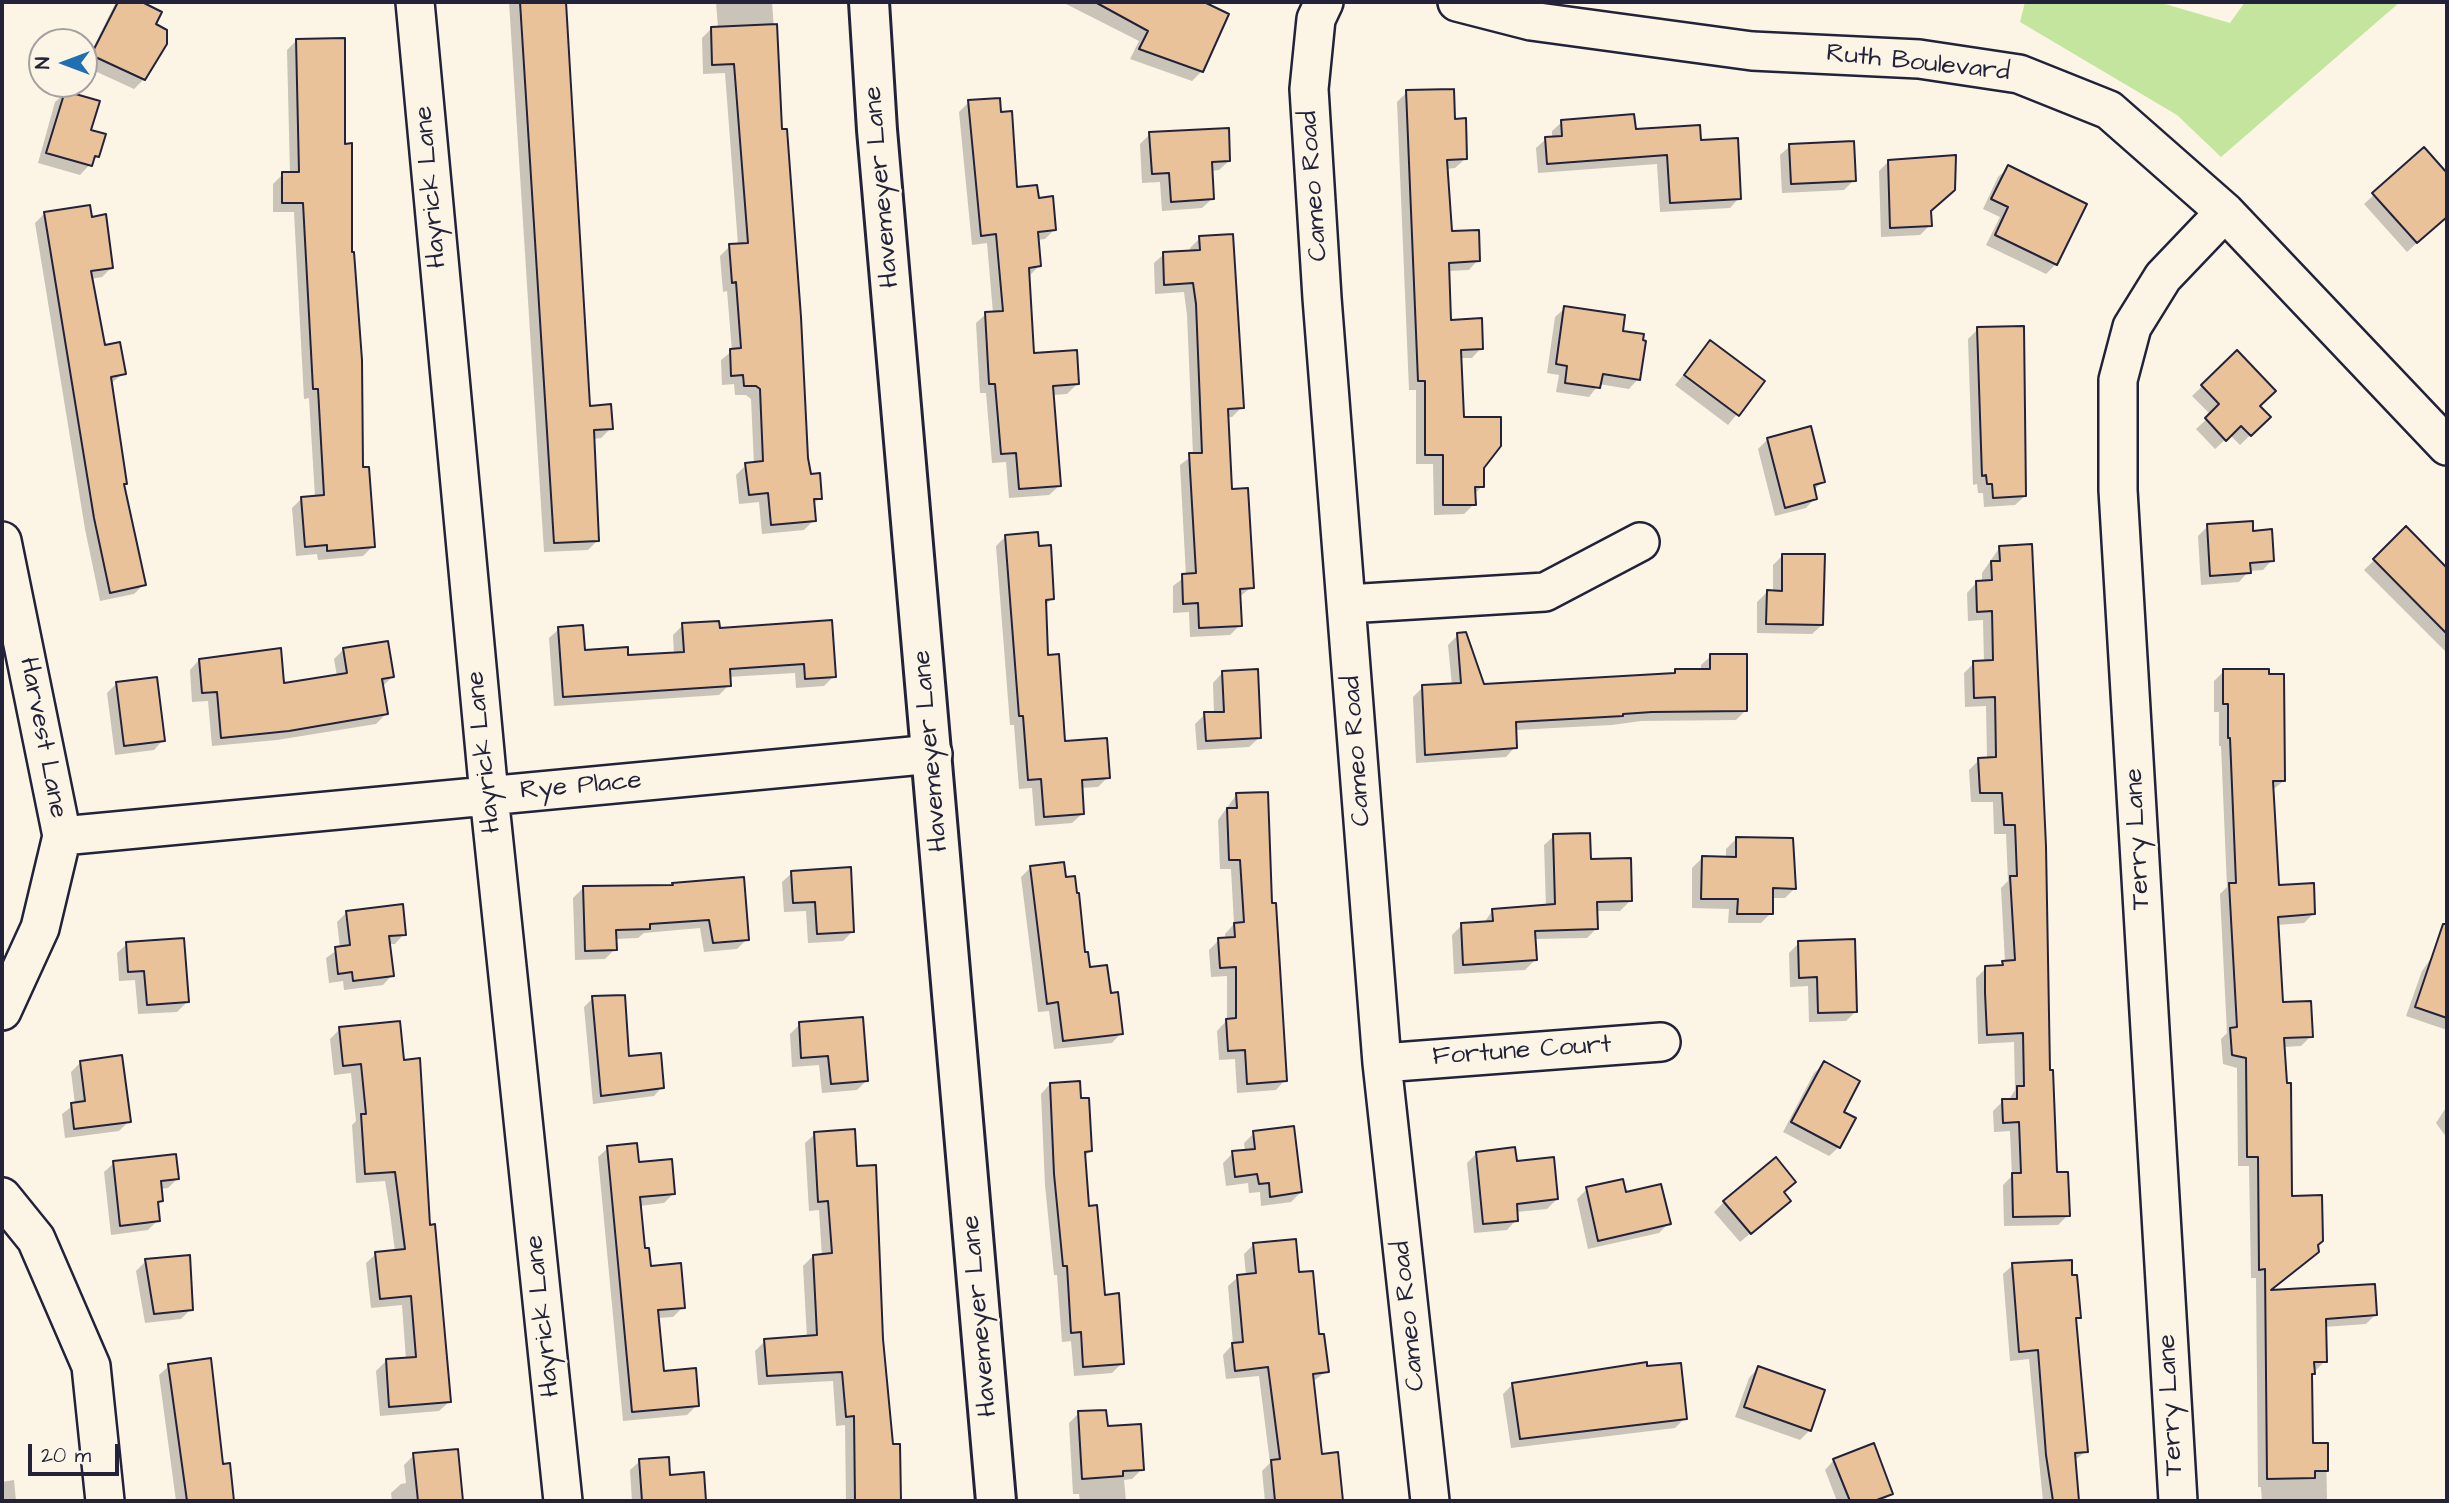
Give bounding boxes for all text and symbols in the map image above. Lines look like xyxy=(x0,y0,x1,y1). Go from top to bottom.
north arrow xyxy=(28,28,98,98)
street label: Ruth Boulevard xyxy=(1825,39,2011,89)
text: N xyxy=(30,57,57,69)
street label: Havemeyer Lane xyxy=(859,85,907,289)
street label: Hayrick Lane xyxy=(409,105,455,269)
street label: Cameo Road xyxy=(1294,110,1336,262)
street label: Havemeyer Lane xyxy=(908,649,956,853)
street label: Harvest Lane xyxy=(11,655,73,821)
street label: Hayrick Lane xyxy=(461,669,509,835)
street label: Cameo Road xyxy=(1337,675,1379,827)
street label: Rye Place xyxy=(519,766,643,808)
street label: Terry Lane xyxy=(2120,767,2158,911)
street label: Fortune Court xyxy=(1432,1030,1612,1074)
street label: Havemeyer Lane xyxy=(957,1214,1005,1418)
street label: Hayrick Lane xyxy=(520,1233,568,1399)
street label: Cameo Road xyxy=(1387,1239,1433,1393)
street label: Terry Lane xyxy=(2153,1333,2191,1477)
scale bar xyxy=(32,1430,122,1474)
text: 20 m xyxy=(41,1441,91,1470)

